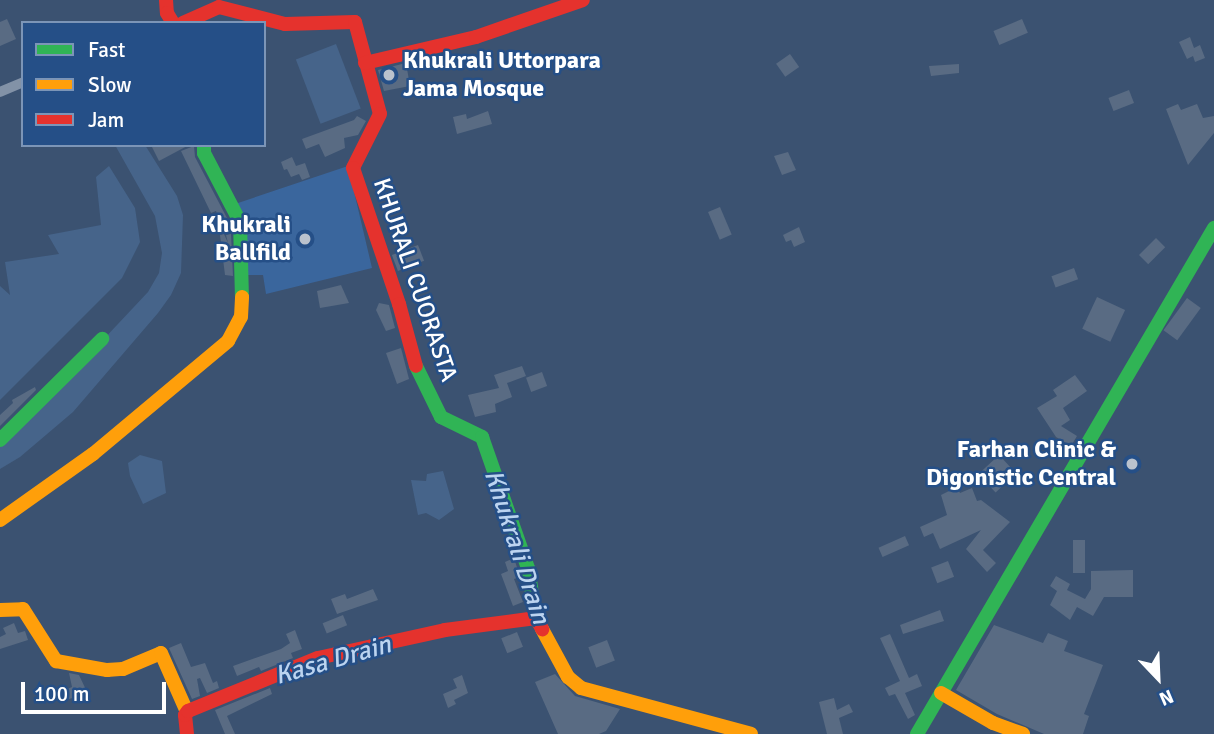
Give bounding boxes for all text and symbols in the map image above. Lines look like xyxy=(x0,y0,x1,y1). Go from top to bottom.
legend xyxy=(21,21,266,147)
text: Fast xyxy=(88,37,125,63)
place label: Khukrali Uttorpara Jama Mosque xyxy=(403,47,601,103)
marker: Khukrali Uttorpara Jama Mosque xyxy=(381,67,397,83)
text: Slow xyxy=(88,72,132,98)
text: Jam xyxy=(88,107,124,133)
street label: KHURALI CUORASTA xyxy=(367,175,463,385)
place label: Khukrali Ballfild xyxy=(201,211,291,267)
marker: Khukrali Ballfild xyxy=(297,231,313,247)
place label: Farhan Clinic & Digonistic Central xyxy=(926,436,1116,492)
marker: Farhan Clinic & Digonistic Central xyxy=(1122,454,1142,474)
water label: Khukrali Drain xyxy=(476,466,556,628)
water label: Kasa Drain xyxy=(271,630,395,692)
north arrow xyxy=(1123,643,1193,713)
scale bar xyxy=(24,668,170,712)
text: 100 m xyxy=(34,681,89,707)
text: N xyxy=(1155,684,1177,711)

